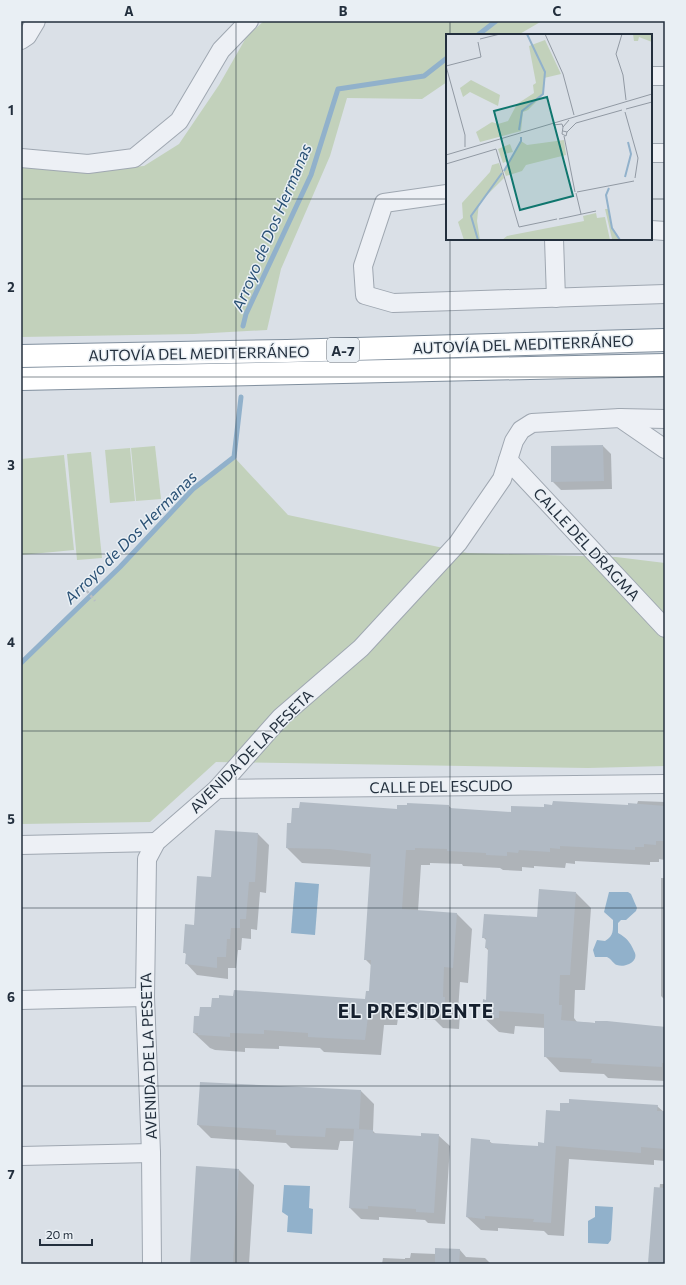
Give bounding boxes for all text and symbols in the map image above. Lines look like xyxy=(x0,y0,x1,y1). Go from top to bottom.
text: A xyxy=(124,3,134,19)
text: B xyxy=(339,3,348,19)
text: C xyxy=(553,3,562,19)
inset map xyxy=(446,34,652,240)
text: 1 xyxy=(8,102,14,118)
water label: Arroyo de Dos Hermanas xyxy=(227,141,315,314)
text: 2 xyxy=(7,279,15,295)
street label: AUTOVÍA DEL MEDITERRÁNEO xyxy=(412,330,634,357)
road number: A-7 xyxy=(327,338,359,362)
street label: AUTOVÍA DEL MEDITERRÁNEO xyxy=(88,341,310,364)
text: 3 xyxy=(7,457,15,473)
water label: Arroyo de Dos Hermanas xyxy=(59,467,200,608)
street label: CALLE DEL DRAGMA xyxy=(530,484,644,604)
text: 4 xyxy=(7,634,15,650)
street label: AVENIDA DE LA PESETA xyxy=(186,686,316,816)
street label: CALLE DEL ESCUDO xyxy=(369,776,513,796)
text: 5 xyxy=(7,811,15,827)
street label: AVENIDA DE LA PESETA xyxy=(136,972,160,1140)
text: 6 xyxy=(7,989,15,1005)
district label: EL PRESIDENTE xyxy=(338,999,494,1022)
text: 7 xyxy=(7,1166,15,1182)
scale bar xyxy=(40,1221,92,1247)
text: 20 m xyxy=(46,1227,73,1241)

